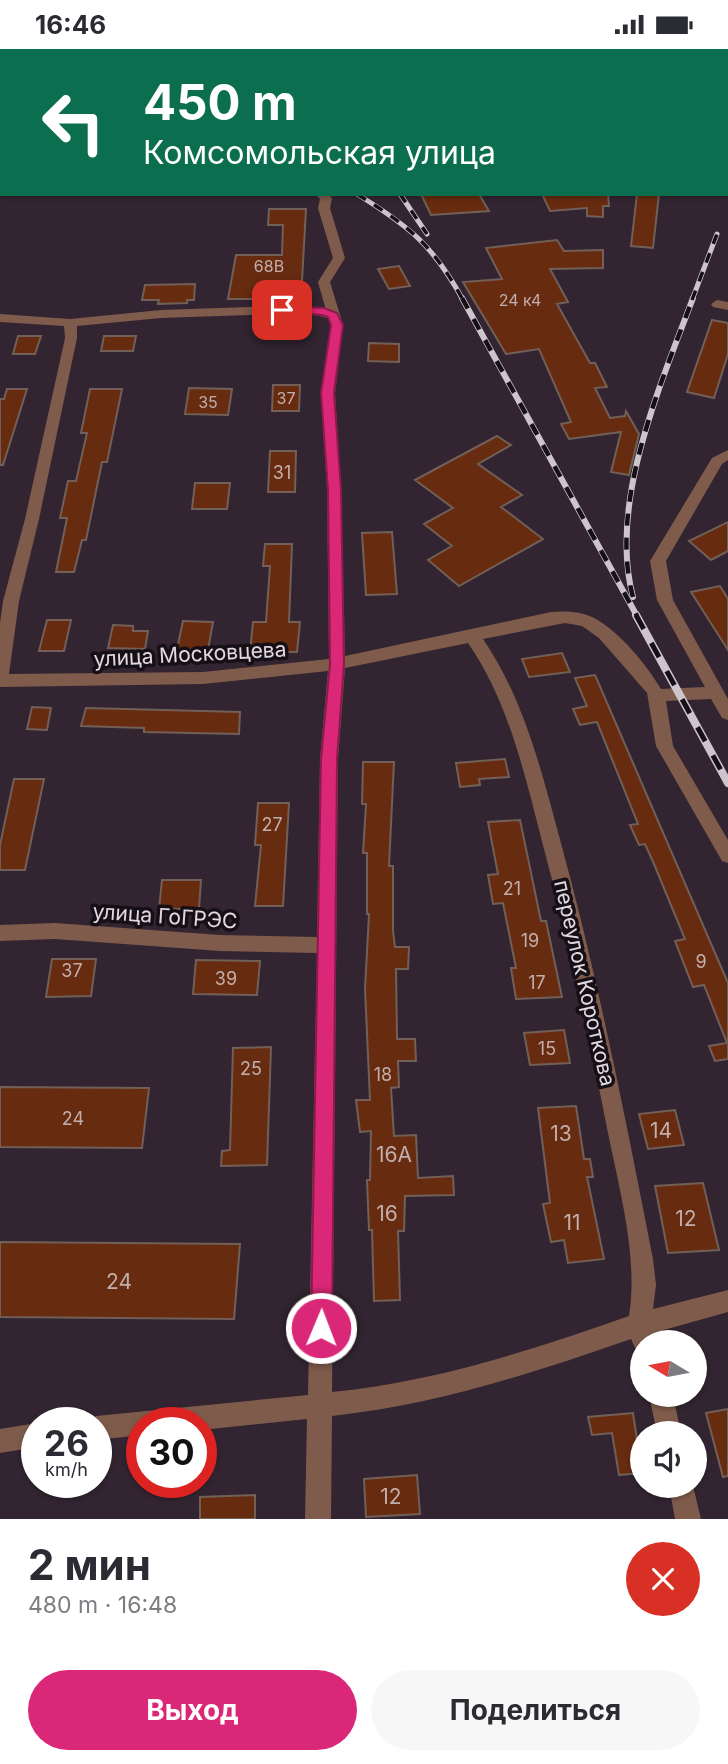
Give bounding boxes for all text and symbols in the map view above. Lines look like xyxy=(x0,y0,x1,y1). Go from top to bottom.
text: 16:46 xyxy=(35,9,106,40)
text: 450 m xyxy=(143,73,297,132)
icon: left xyxy=(28,77,119,168)
text: Комсомольская улица xyxy=(143,133,496,172)
house number: 68В xyxy=(254,256,284,276)
pin xyxy=(252,280,312,340)
house number: 24 к4 xyxy=(499,290,541,310)
icon: arrive xyxy=(263,291,301,329)
house number: 37 xyxy=(277,388,295,408)
house number: 35 xyxy=(198,392,218,412)
house number: 31 xyxy=(273,462,291,483)
street label: улица Московцева xyxy=(93,636,287,672)
house number: 27 xyxy=(261,814,283,835)
house number: 21 xyxy=(503,878,521,899)
street label: переулок Короткова xyxy=(549,878,621,1088)
street label: улица ГоГРЭС xyxy=(92,898,238,934)
house number: 19 xyxy=(521,930,539,951)
house number: 9 xyxy=(695,951,707,972)
house number: 37 xyxy=(61,960,83,981)
house number: 39 xyxy=(215,968,237,989)
house number: 17 xyxy=(528,972,546,993)
house number: 15 xyxy=(538,1038,556,1059)
house number: 25 xyxy=(240,1058,262,1079)
house number: 18 xyxy=(374,1064,392,1085)
house number: 24 xyxy=(62,1108,84,1129)
house number: 14 xyxy=(650,1118,672,1143)
house number: 13 xyxy=(550,1121,572,1146)
house number: 16А xyxy=(376,1142,412,1167)
house number: 16 xyxy=(376,1201,398,1226)
house number: 12 xyxy=(675,1206,697,1231)
house number: 11 xyxy=(563,1210,581,1235)
house number: 24 xyxy=(106,1269,132,1294)
position arrow xyxy=(284,1291,358,1365)
north arrow xyxy=(630,1330,707,1407)
map controls xyxy=(630,1330,707,1498)
speed limit sign: 30 xyxy=(126,1407,217,1498)
button: sound xyxy=(630,1421,707,1498)
text: 26 xyxy=(44,1422,89,1464)
text: km/h xyxy=(45,1459,88,1480)
house number: 12 xyxy=(380,1484,402,1509)
text: 2 мин xyxy=(28,1539,151,1590)
button: close xyxy=(626,1542,700,1616)
text: 480 m · 16:48 xyxy=(28,1591,177,1619)
button: Выход xyxy=(28,1670,357,1750)
button: Поделиться xyxy=(371,1670,700,1750)

